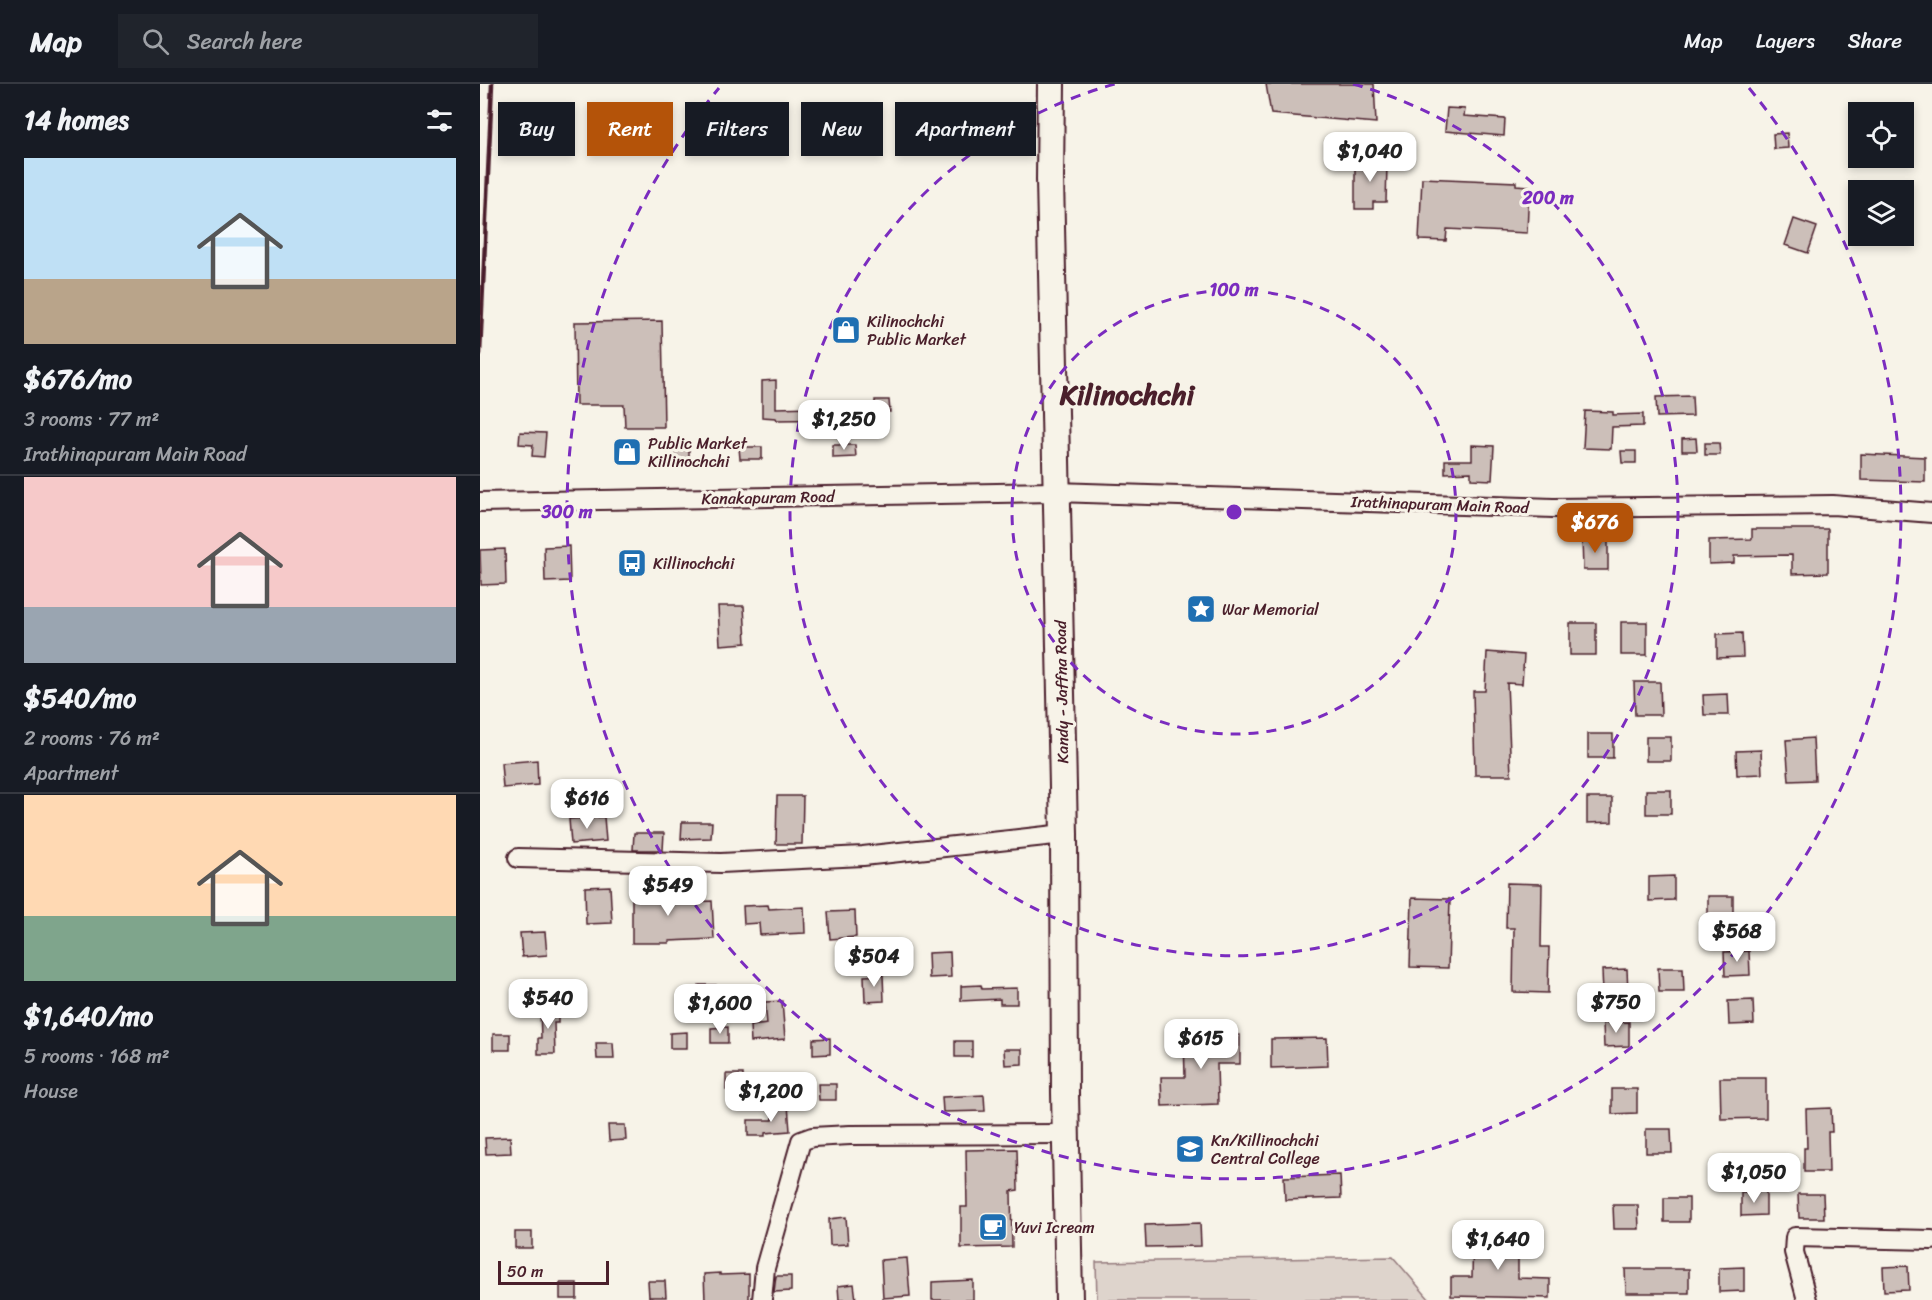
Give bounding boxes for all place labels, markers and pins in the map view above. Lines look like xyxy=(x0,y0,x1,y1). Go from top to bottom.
pin: $1,040 xyxy=(1321,132,1419,183)
place label: Kilinochchi Public Market xyxy=(867,307,967,354)
shop icon: Kilinochchi Public Market xyxy=(830,314,862,346)
pin: $1,250 xyxy=(795,400,893,451)
place label: Public Market Killinochchi xyxy=(648,429,748,476)
shop icon: Public Market Killinochchi xyxy=(611,436,643,468)
centre of rings xyxy=(1224,502,1244,522)
pin: $676 xyxy=(1559,503,1631,554)
bus stop icon: Killinochchi xyxy=(616,547,648,579)
place label: Killinochchi xyxy=(653,549,735,578)
place icon: War Memorial xyxy=(1185,593,1217,625)
place label: War Memorial xyxy=(1222,595,1319,624)
pin: $616 xyxy=(551,779,623,830)
pin: $549 xyxy=(632,866,704,917)
pin: $568 xyxy=(1701,912,1773,963)
pin: $504 xyxy=(838,937,910,988)
pin: $540 xyxy=(512,979,584,1030)
pin: $750 xyxy=(1580,983,1652,1034)
pin: $1,600 xyxy=(671,984,769,1035)
pin: $615 xyxy=(1165,1019,1237,1070)
pin: $1,200 xyxy=(722,1072,820,1123)
place label: Kn/Killinochchi Central College xyxy=(1211,1126,1320,1173)
school or university icon: Kn/Killinochchi Central College xyxy=(1174,1133,1206,1165)
pin: $1,050 xyxy=(1705,1153,1803,1204)
cafe icon: Yuvi Icream xyxy=(977,1211,1009,1243)
place label: Yuvi Icream xyxy=(1014,1213,1095,1242)
pin: $1,640 xyxy=(1449,1220,1547,1271)

